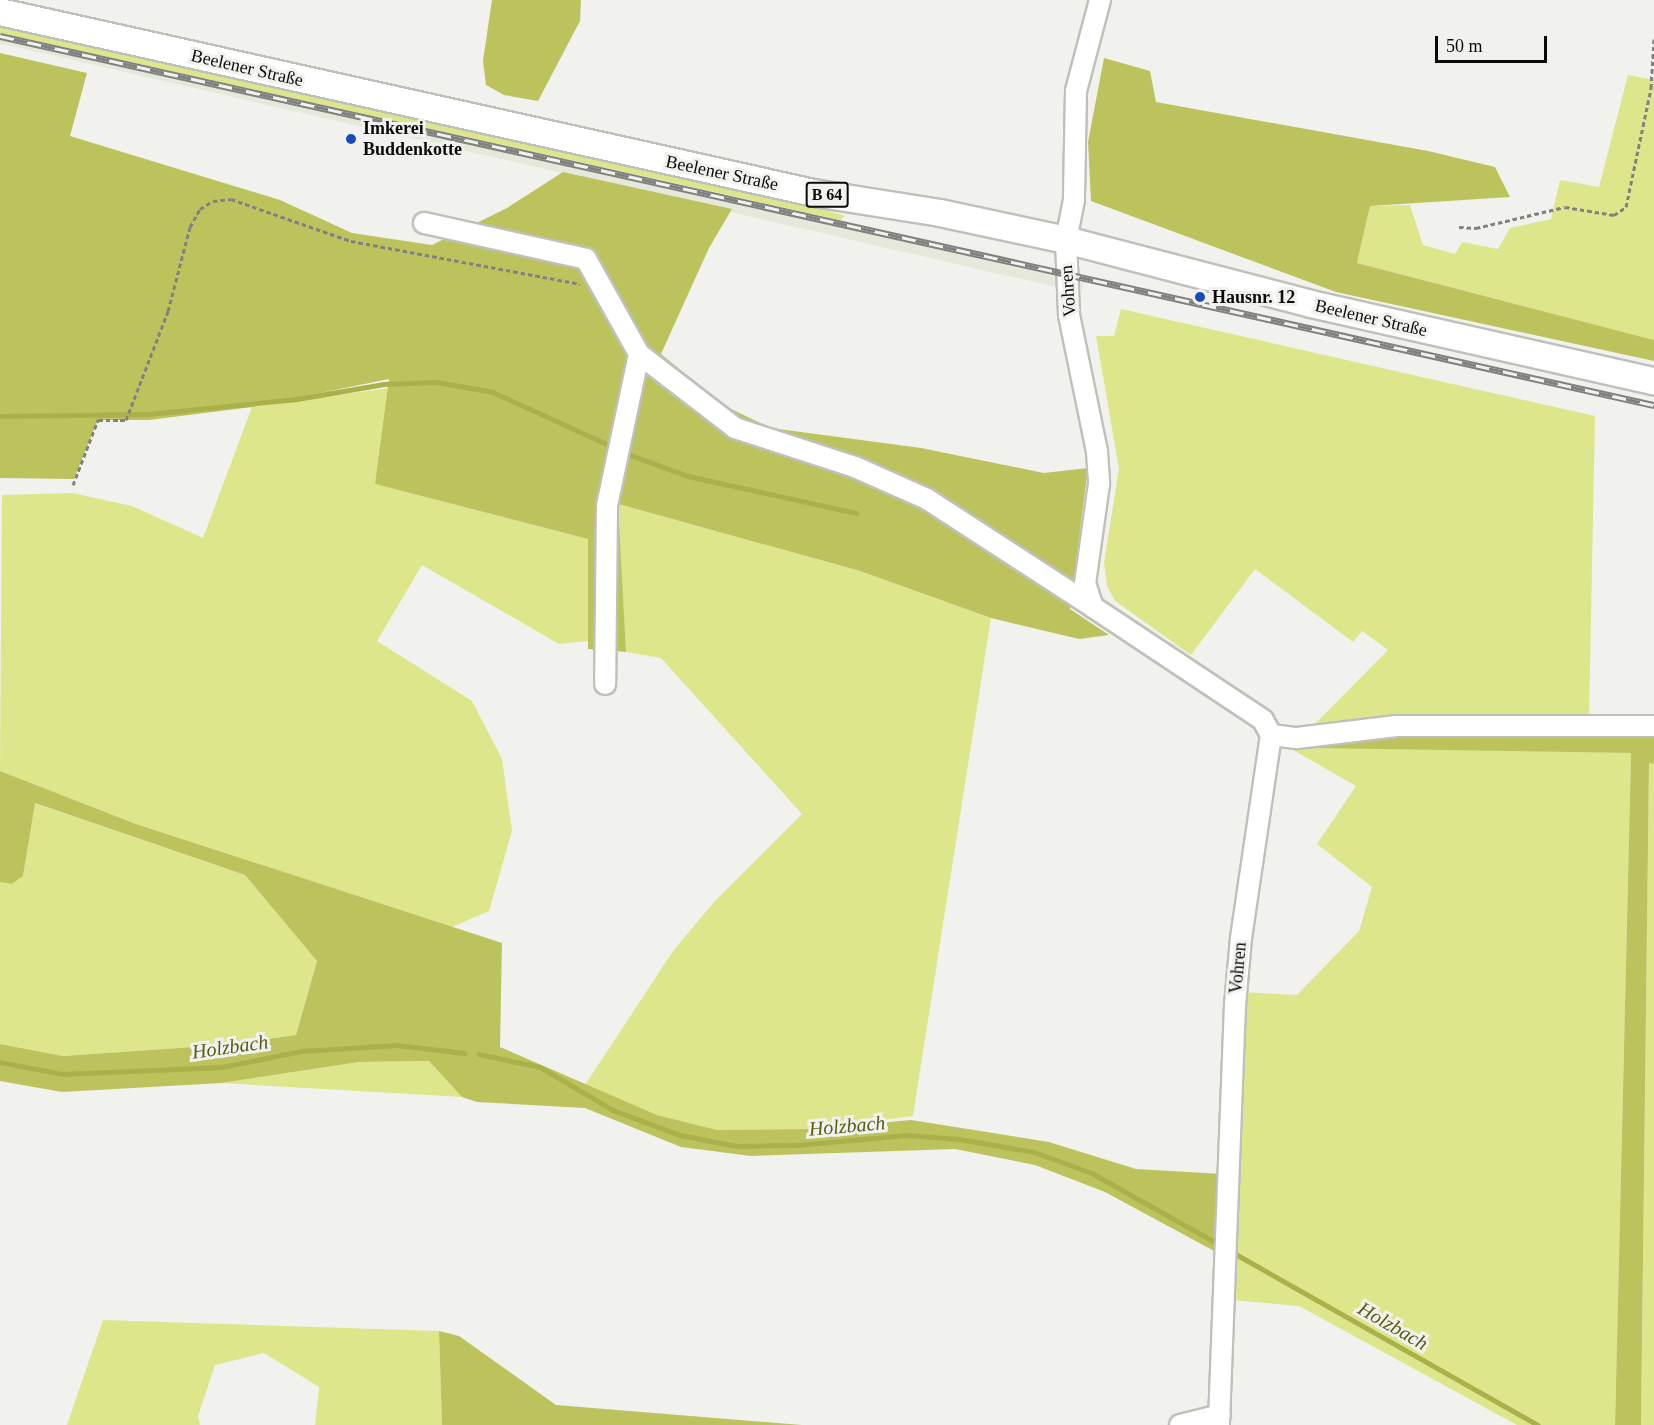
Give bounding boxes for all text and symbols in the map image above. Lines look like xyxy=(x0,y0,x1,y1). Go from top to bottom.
scale bar xyxy=(1438,24,1550,62)
text: 50 m xyxy=(1446,36,1483,56)
street label: Beelener Straße xyxy=(189,45,305,91)
place label: Imkerei Buddenkotte xyxy=(363,118,462,160)
marker: Imkerei Buddenkotte xyxy=(344,132,358,146)
street label: Beelener Straße xyxy=(664,151,780,195)
road number: B 64 xyxy=(804,182,850,208)
street label: Vohren xyxy=(1055,264,1081,318)
place label: Hausnr. 12 xyxy=(1212,286,1295,308)
marker: Hausnr. 12 xyxy=(1193,290,1207,304)
street label: Beelener Straße xyxy=(1313,295,1429,341)
street label: Vohren xyxy=(1225,941,1251,995)
water label: Holzbach xyxy=(190,1030,270,1064)
water label: Holzbach xyxy=(808,1111,886,1141)
water label: Holzbach xyxy=(1354,1296,1432,1356)

